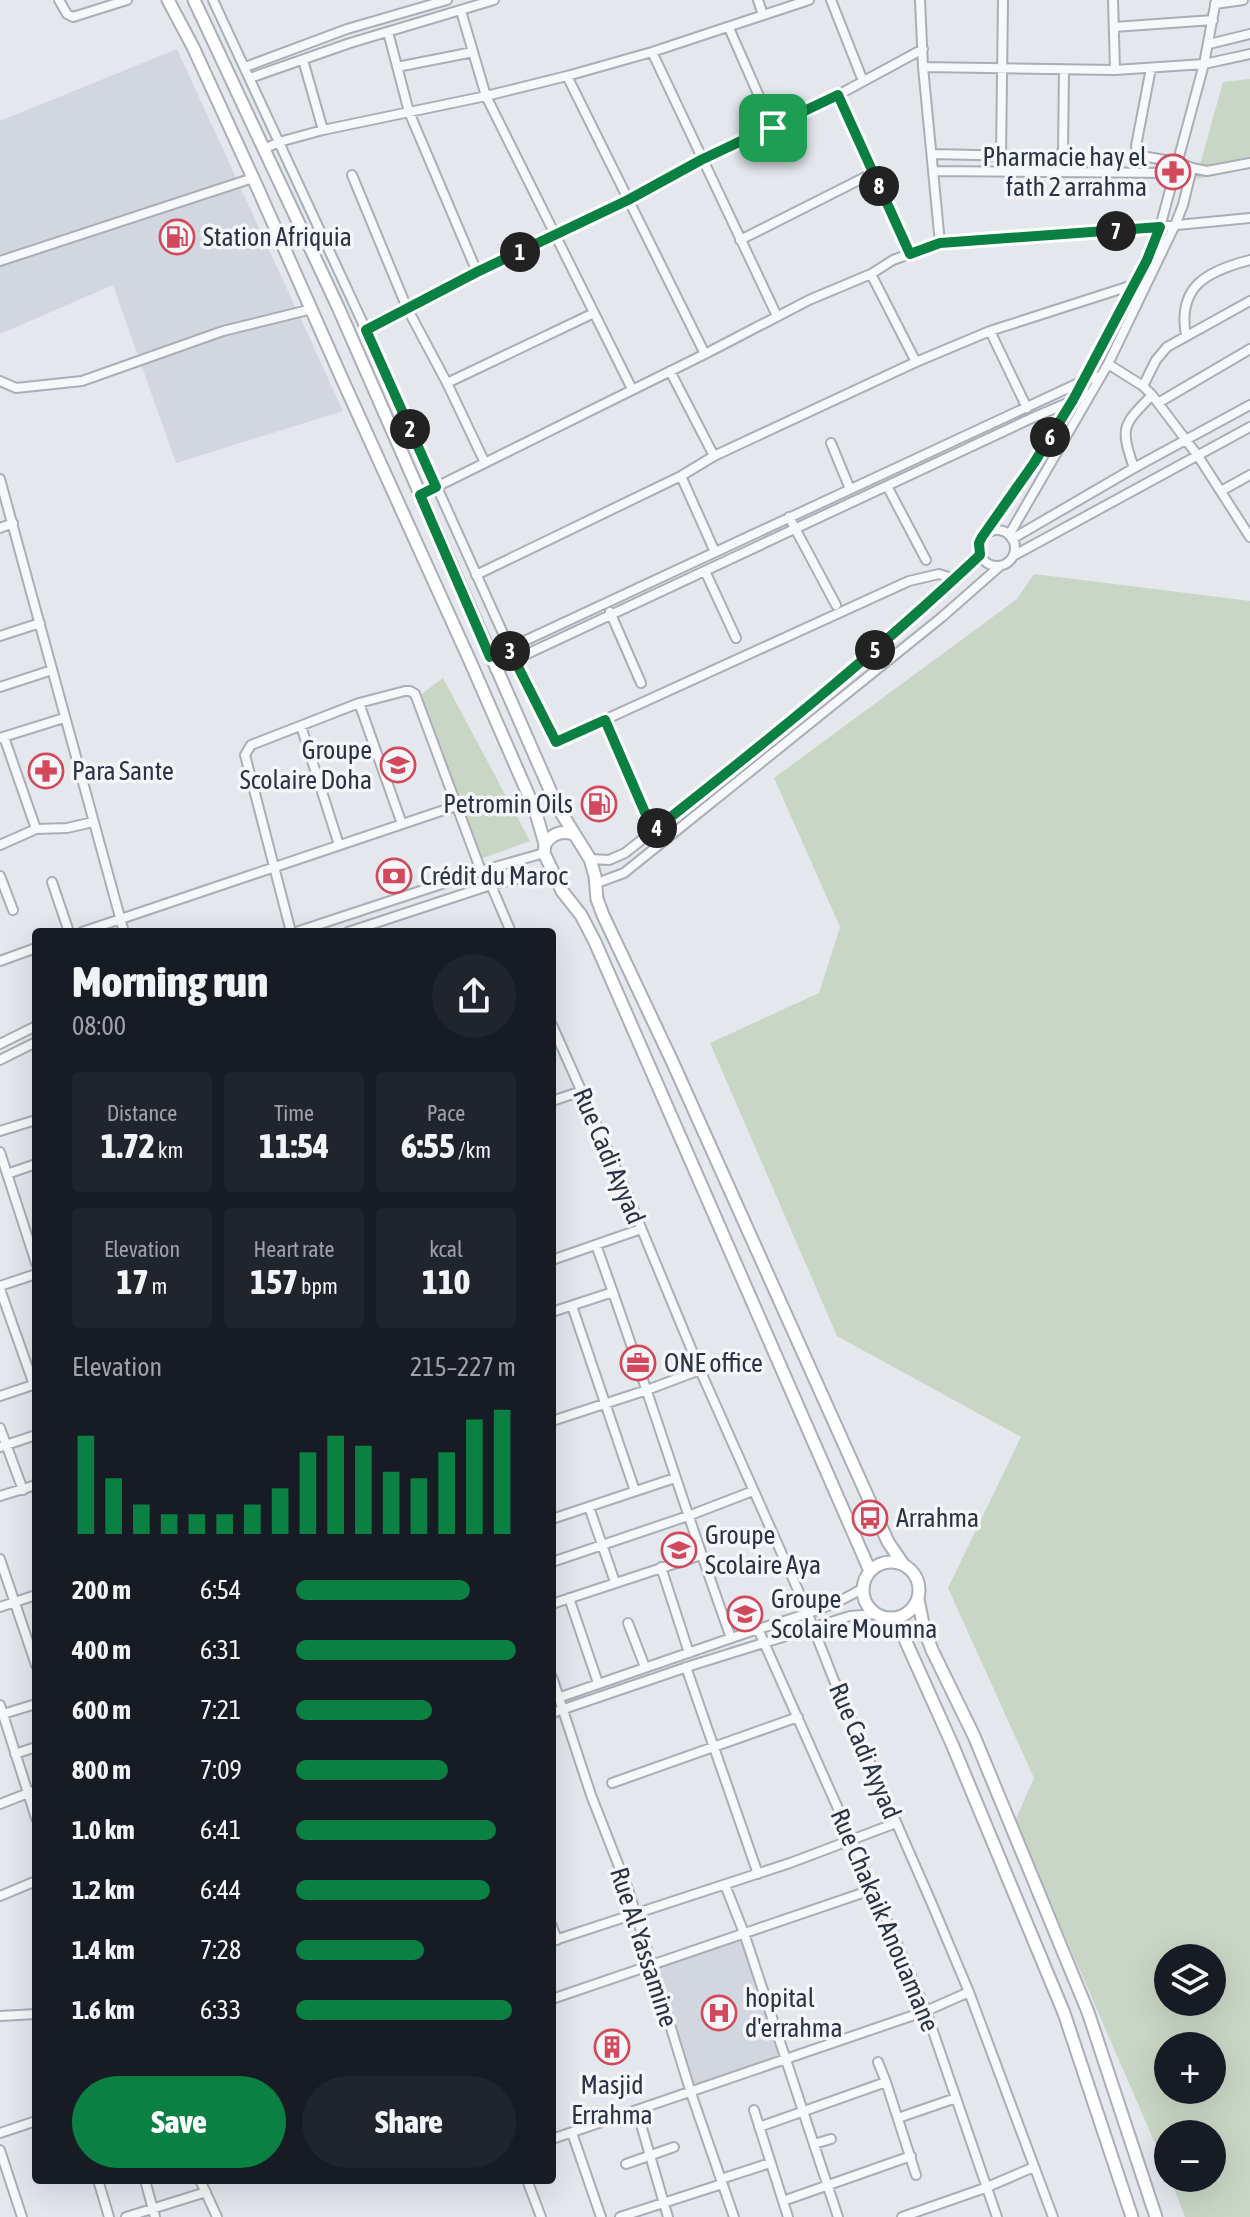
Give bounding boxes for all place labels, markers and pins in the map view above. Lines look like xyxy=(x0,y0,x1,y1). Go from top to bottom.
pin xyxy=(739,94,807,162)
place label: Pharmacie hay el fath 2 arrahma xyxy=(982,142,1147,202)
pharmacy icon: Pharmacie hay el fath 2 arrahma xyxy=(1154,153,1192,191)
pin: 8 xyxy=(859,166,899,206)
pin: 7 xyxy=(1096,211,1136,251)
fuel station icon: Station Afriquia xyxy=(158,218,196,256)
place label: Station Afriquia xyxy=(203,222,352,252)
pin: 1 xyxy=(500,232,540,272)
pin: 2 xyxy=(390,409,430,449)
pin: 6 xyxy=(1030,417,1070,457)
pin: 5 xyxy=(855,630,895,670)
pin: 3 xyxy=(490,631,530,671)
place label: Groupe Scolaire Doha xyxy=(240,735,372,795)
school or university icon: Groupe Scolaire Doha xyxy=(379,746,417,784)
pharmacy icon: Para Sante xyxy=(27,752,65,790)
place label: Para Sante xyxy=(72,756,174,786)
fuel station icon: Petromin Oils xyxy=(580,785,618,823)
place label: Petromin Oils xyxy=(443,789,573,819)
pin: 4 xyxy=(637,808,677,848)
bank icon: Crédit du Maroc xyxy=(375,857,413,895)
place label: Crédit du Maroc xyxy=(420,861,568,891)
office icon: ONE office xyxy=(619,1344,657,1382)
place label: ONE office xyxy=(664,1348,763,1378)
bus stop icon: Arrahma xyxy=(851,1499,889,1537)
place label: Arrahma xyxy=(896,1503,979,1533)
place label: Groupe Scolaire Aya xyxy=(705,1520,821,1580)
school or university icon: Groupe Scolaire Aya xyxy=(660,1531,698,1569)
place label: Groupe Scolaire Moumna xyxy=(771,1584,937,1644)
school or university icon: Groupe Scolaire Moumna xyxy=(726,1595,764,1633)
place label: hopital d'errahma xyxy=(745,1983,843,2043)
hospital icon: hopital d'errahma xyxy=(700,1994,738,2032)
building icon: Masjid Errahma xyxy=(593,2028,631,2066)
place label: Masjid Errahma xyxy=(571,2070,653,2130)

